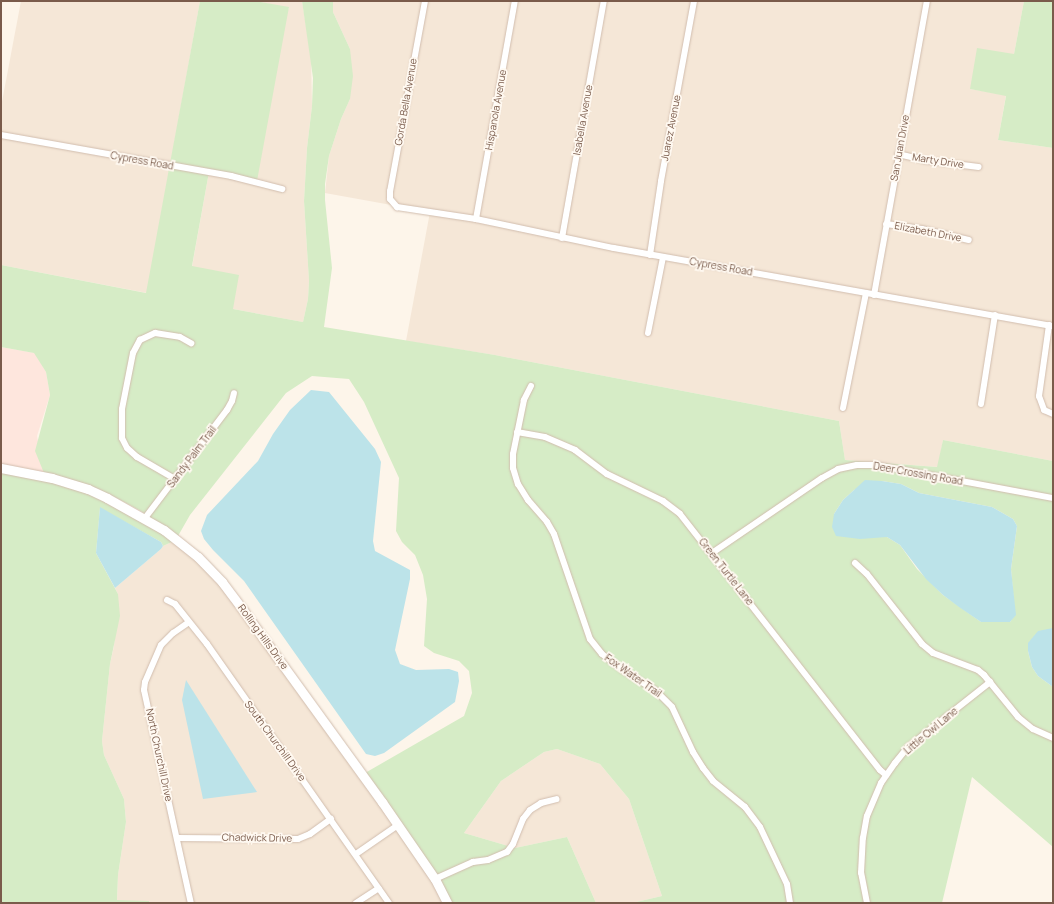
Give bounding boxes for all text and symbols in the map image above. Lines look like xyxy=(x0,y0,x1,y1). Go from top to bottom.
street label: Gorda Bella Avenue xyxy=(392,57,420,147)
street label: Hispanola Avenue xyxy=(483,69,509,151)
street label: Isabella Avenue xyxy=(571,84,595,156)
street label: Juarez Avenue xyxy=(659,94,683,162)
street label: San Juan Drive xyxy=(888,114,912,182)
street label: Cypress Road xyxy=(109,150,175,172)
street label: Marty Drive xyxy=(911,151,965,171)
street label: Elizabeth Drive xyxy=(893,220,963,244)
street label: Cypress Road xyxy=(688,256,754,278)
street label: Sandy Palm Trail xyxy=(165,424,219,490)
street label: Deer Crossing Road xyxy=(872,460,964,488)
street label: Green Turtle Lane xyxy=(696,536,756,608)
street label: Rolling Hills Drive xyxy=(235,602,291,672)
street label: Fox Water Trail xyxy=(602,652,664,700)
street label: South Churchill Drive xyxy=(242,698,308,784)
street label: Little Owl Lane xyxy=(902,705,960,757)
street label: North Churchill Drive xyxy=(143,707,175,803)
street label: Chadwick Drive xyxy=(222,831,292,845)

